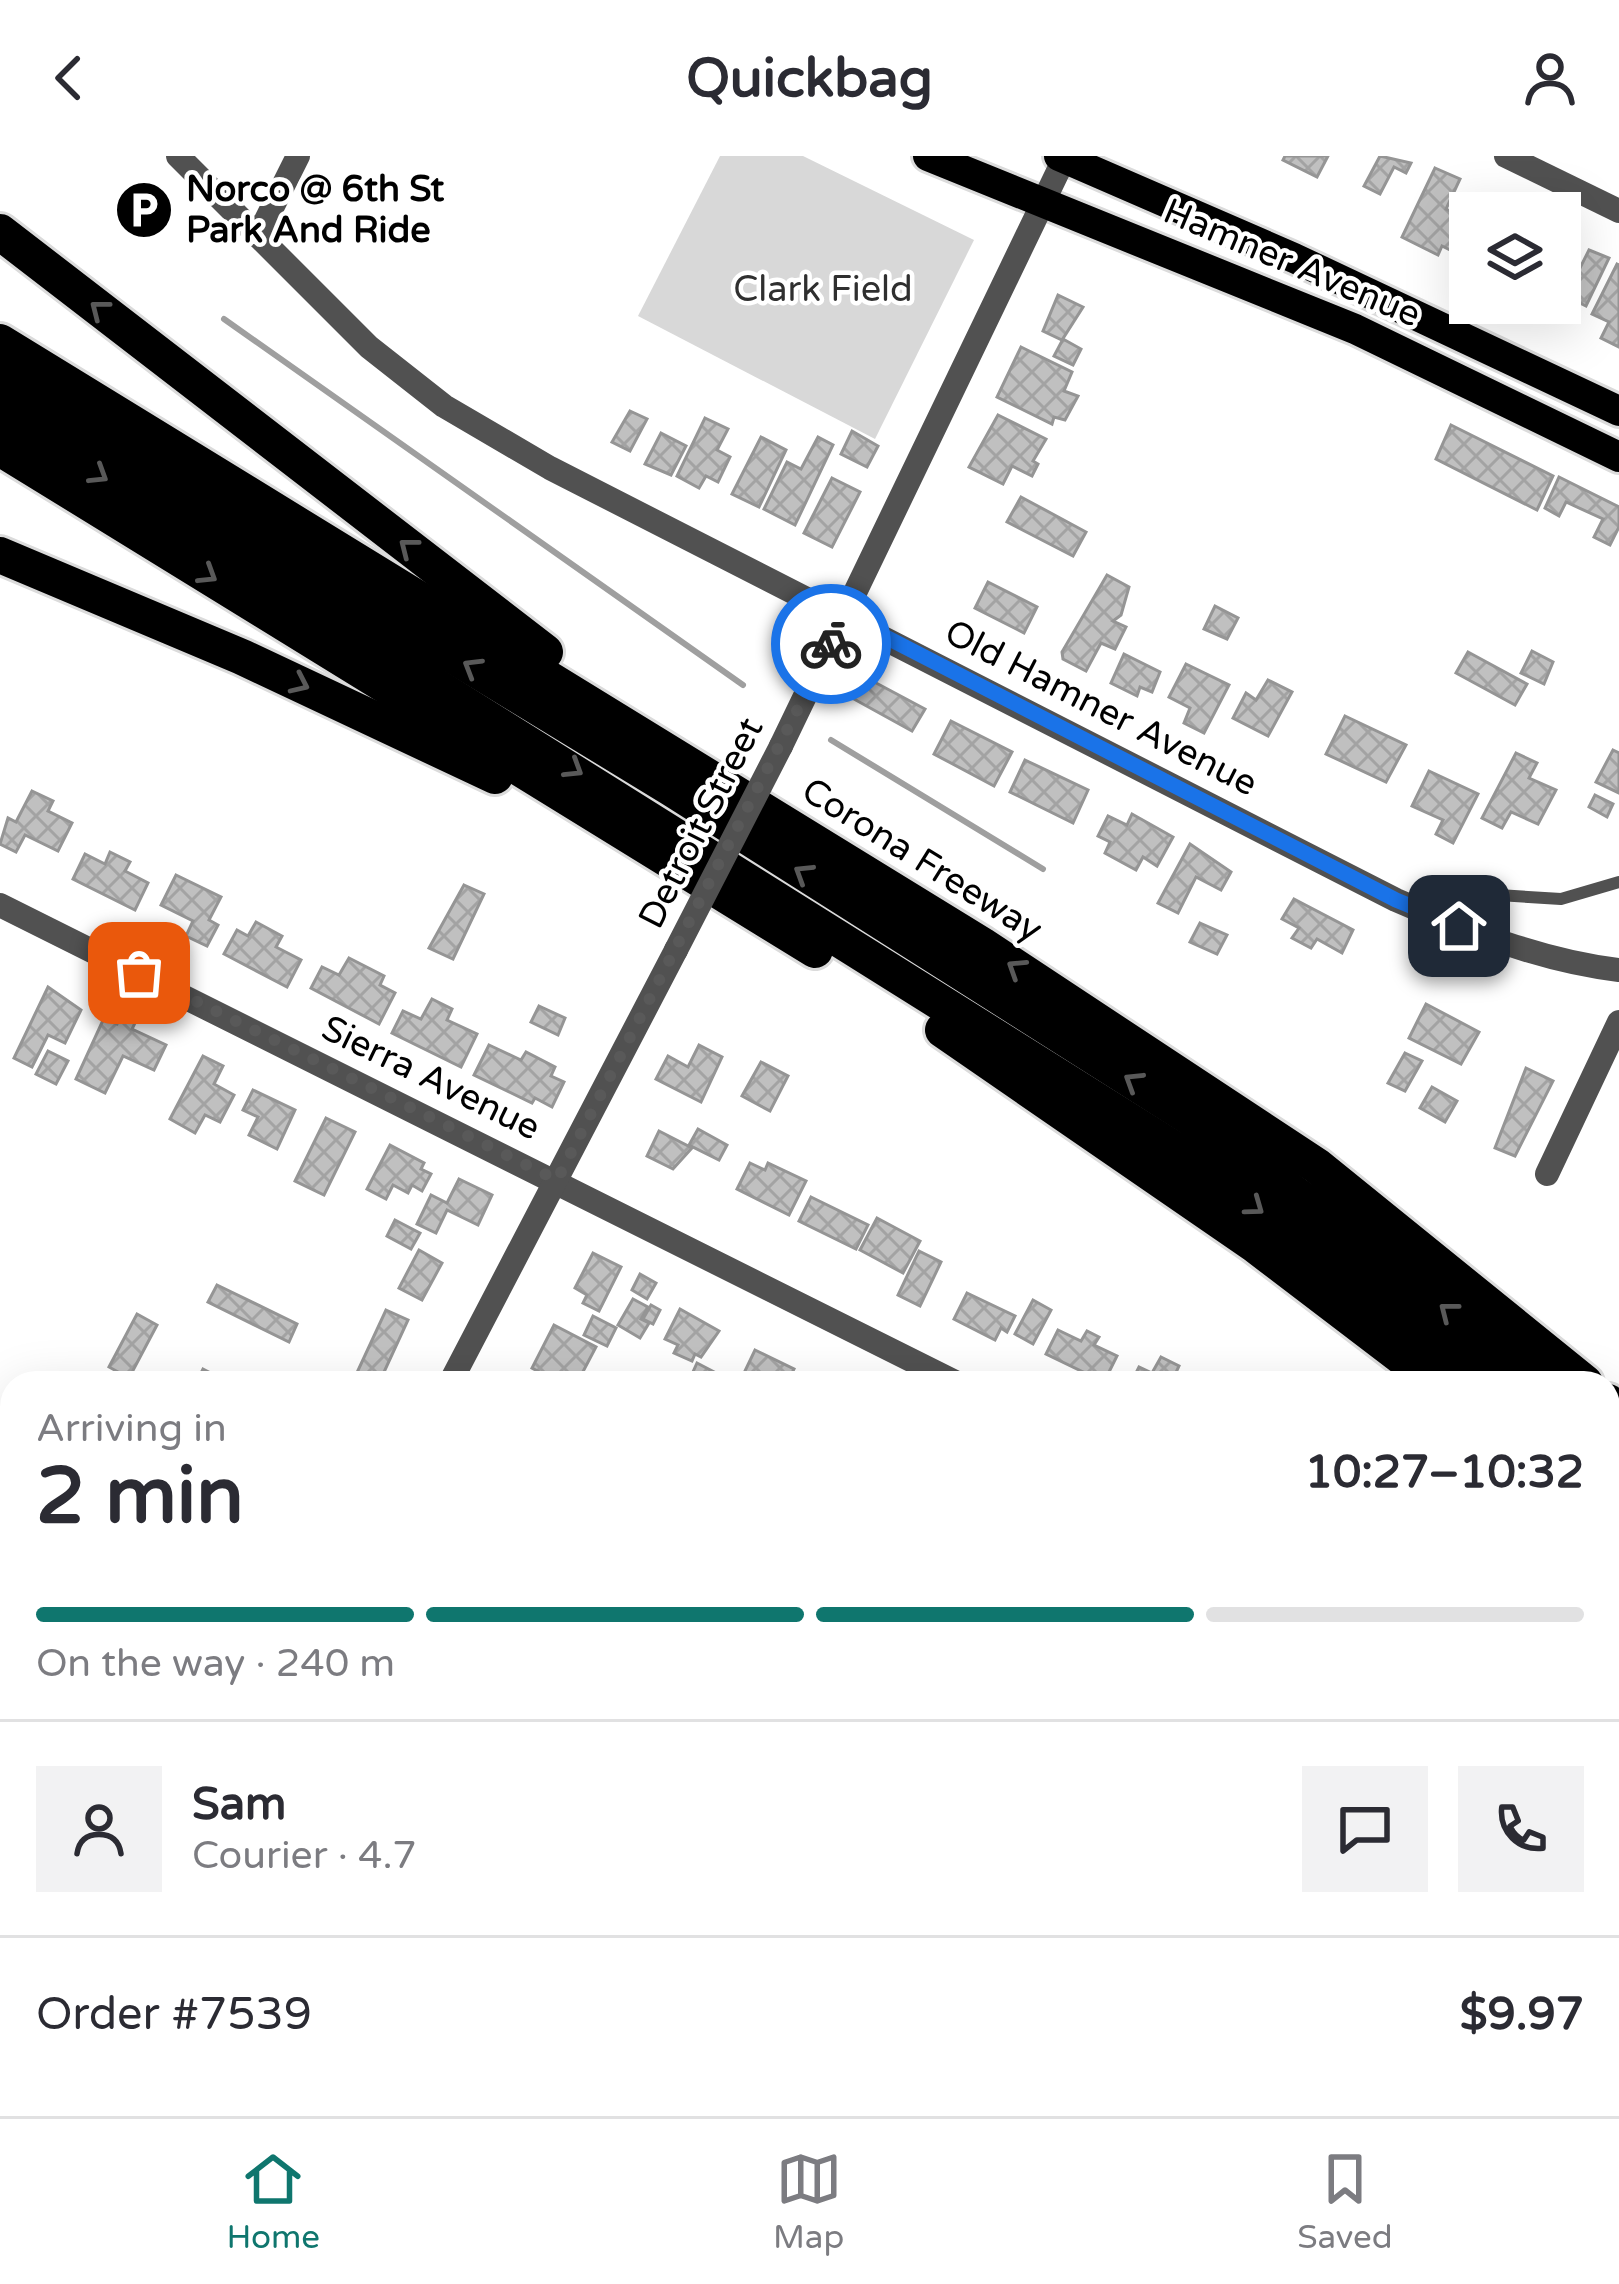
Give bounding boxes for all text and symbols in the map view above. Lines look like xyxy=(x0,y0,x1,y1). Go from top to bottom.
icon: back xyxy=(36,45,102,111)
icon: person xyxy=(1517,45,1583,111)
text: Quickbag xyxy=(686,46,933,111)
place label: Norco @ 6th St Park And Ride xyxy=(186,168,445,252)
parking icon: Norco @ 6th St Park And Ride xyxy=(113,179,175,241)
street label: Hamner Avenue xyxy=(1157,190,1427,336)
map controls xyxy=(1449,192,1581,324)
button: layers xyxy=(1449,192,1581,324)
park label: Clark Field xyxy=(733,268,913,311)
one-way arrow xyxy=(90,301,112,323)
one-way arrow xyxy=(86,460,108,482)
one-way arrow xyxy=(399,539,421,561)
one-way arrow xyxy=(194,561,216,583)
courier xyxy=(771,584,891,704)
icon: bike xyxy=(798,611,864,677)
street label: Old Hamner Avenue xyxy=(938,611,1264,805)
one-way arrow xyxy=(463,659,484,682)
one-way arrow xyxy=(288,670,309,694)
street label: Detroit Street xyxy=(629,711,773,935)
one-way arrow xyxy=(560,755,582,777)
street label: Corona Freeway xyxy=(794,769,1050,951)
one-way arrow xyxy=(794,865,816,887)
pin xyxy=(1408,875,1510,977)
icon: home xyxy=(1426,893,1492,959)
pin xyxy=(88,922,190,1024)
icon: bag xyxy=(106,940,172,1006)
one-way arrow xyxy=(1007,959,1029,982)
street label: Sierra Avenue xyxy=(315,1007,547,1149)
one-way arrow xyxy=(1124,1073,1146,1095)
one-way arrow xyxy=(1242,1193,1264,1215)
one-way arrow xyxy=(1439,1303,1461,1325)
text: Arriving in xyxy=(36,1405,227,1452)
text: 10:27–10:32 xyxy=(1305,1446,1584,1500)
text: 2 min xyxy=(36,1450,244,1544)
text: On the way · 240 m xyxy=(36,1640,395,1687)
button: person xyxy=(36,1766,162,1892)
button: chat xyxy=(1302,1766,1428,1892)
button: phone xyxy=(1458,1766,1584,1892)
text: Sam xyxy=(192,1778,286,1832)
text: Courier · 4.7 xyxy=(192,1832,417,1879)
text: Order #7539 xyxy=(36,1988,312,2042)
text: $9.97 xyxy=(1460,1988,1584,2042)
tab: Home xyxy=(226,2146,320,2257)
tab: Map xyxy=(773,2146,844,2257)
tab: Saved xyxy=(1297,2146,1393,2257)

